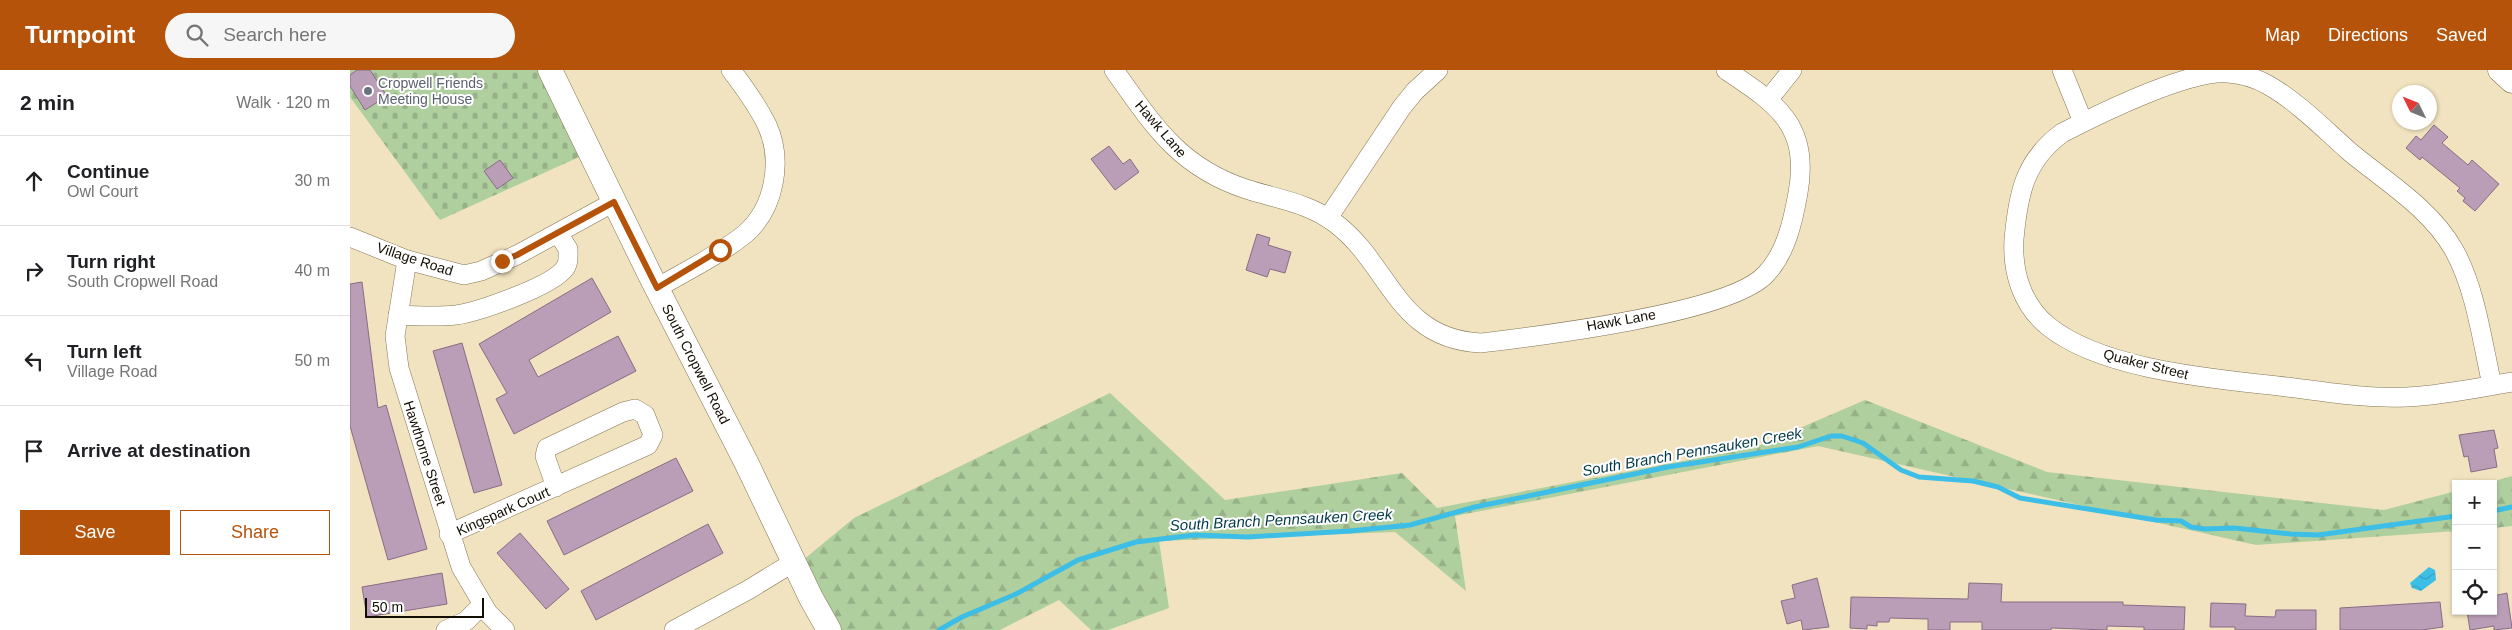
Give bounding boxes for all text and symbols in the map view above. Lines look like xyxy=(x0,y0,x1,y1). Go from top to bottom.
search box xyxy=(165,13,515,58)
text: Turnpoint xyxy=(25,21,135,48)
icon: search xyxy=(183,21,211,49)
text: Search here xyxy=(223,24,327,45)
text: Map xyxy=(2265,25,2300,45)
text: Directions xyxy=(2328,25,2408,45)
text: Saved xyxy=(2436,25,2487,45)
place label: Cropwell Friends Meeting House xyxy=(378,75,483,107)
marker: Cropwell Friends Meeting House xyxy=(362,85,374,97)
north arrow xyxy=(2392,85,2437,130)
text: 2 min xyxy=(20,91,75,114)
text: Walk · 120 m xyxy=(236,94,330,111)
street label: Hawk Lane xyxy=(1132,97,1190,161)
text: Continue xyxy=(67,161,149,182)
icon: ahead xyxy=(20,167,48,195)
text: 30 m xyxy=(294,172,330,189)
text: Owl Court xyxy=(67,183,138,200)
street label: Village Road xyxy=(375,239,455,279)
route start xyxy=(709,239,732,262)
route end xyxy=(491,250,514,273)
text: Turn right xyxy=(67,251,155,272)
icon: right xyxy=(20,257,48,285)
text: 40 m xyxy=(294,262,330,279)
text: South Cropwell Road xyxy=(67,273,218,290)
street label: South Cropwell Road xyxy=(659,301,733,427)
street label: Hawk Lane xyxy=(1585,306,1657,334)
text: Turn left xyxy=(67,341,142,362)
street label: Quaker Street xyxy=(2102,346,2190,382)
icon: left xyxy=(20,347,48,375)
text: 50 m xyxy=(294,352,330,369)
text: Village Road xyxy=(67,363,157,380)
street label: Hawthorne Street xyxy=(401,399,449,507)
water label: South Branch Pennsauken Creek xyxy=(1581,424,1804,479)
icon: arrive xyxy=(20,437,48,465)
text: Arrive at destination xyxy=(67,440,251,461)
map controls xyxy=(2452,480,2497,615)
button: + xyxy=(2452,480,2497,525)
street label: Kingspark Court xyxy=(454,483,552,539)
water label: South Branch Pennsauken Creek xyxy=(1169,505,1394,534)
button: Save xyxy=(20,510,170,555)
button: Share xyxy=(180,510,330,555)
button: − xyxy=(2452,525,2497,570)
button: locate xyxy=(2452,570,2497,615)
scale bar xyxy=(365,595,484,618)
text: 50 m xyxy=(372,599,403,615)

